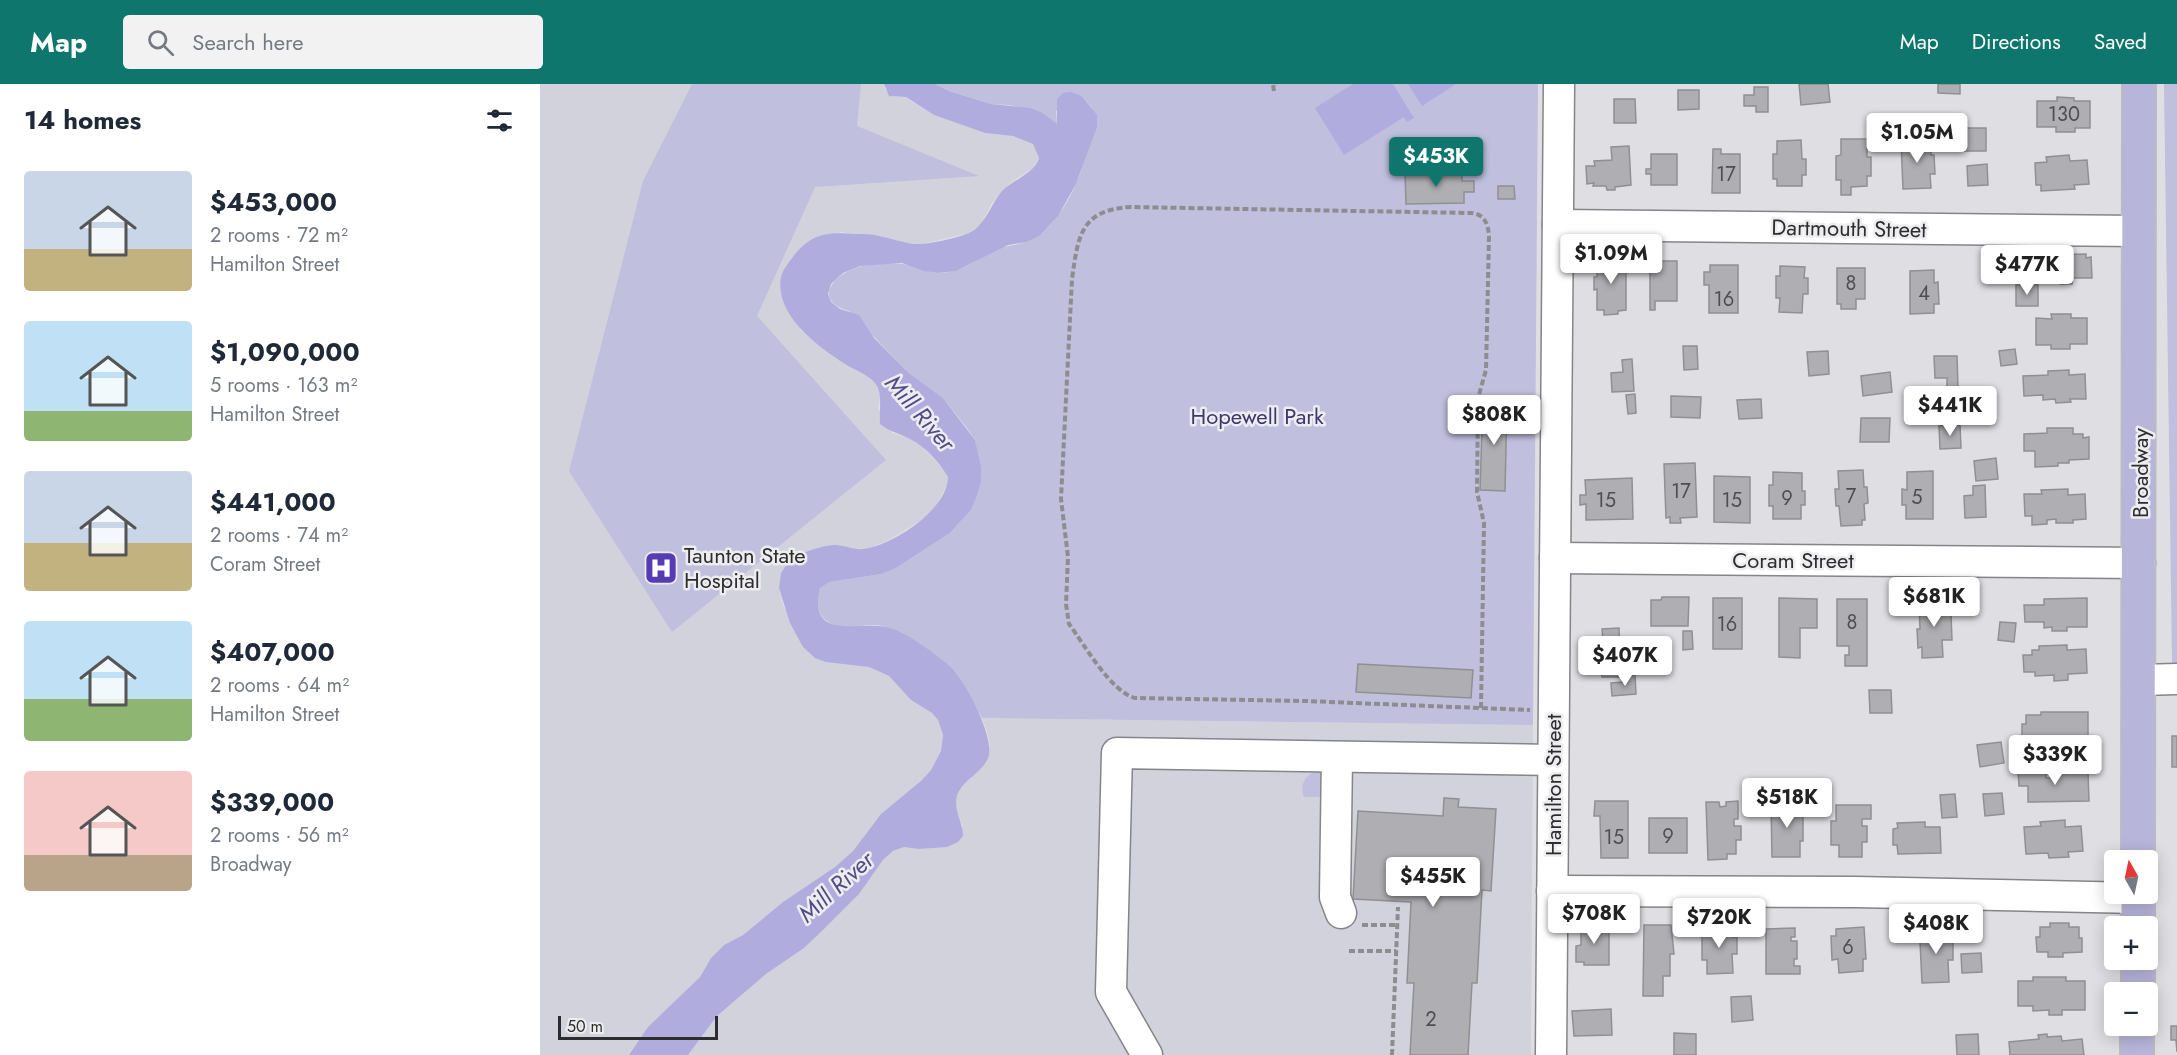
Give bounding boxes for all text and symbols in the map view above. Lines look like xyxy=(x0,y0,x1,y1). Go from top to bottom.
search box xyxy=(123,15,543,69)
text: Map xyxy=(30,22,87,63)
icon: search xyxy=(144,26,177,59)
text: Search here xyxy=(192,26,304,58)
text: Map xyxy=(1900,27,1939,57)
text: Directions xyxy=(1972,27,2061,57)
text: Saved xyxy=(2094,27,2147,57)
house number: 130 xyxy=(2048,100,2080,129)
text: 14 homes xyxy=(24,101,141,139)
icon: filters xyxy=(483,104,516,137)
pin: $1.05M xyxy=(1868,113,1966,164)
text: $1.05M xyxy=(1880,118,1954,147)
pin: $453K xyxy=(1394,137,1478,188)
text: $453K xyxy=(1403,142,1469,171)
house number: 17 xyxy=(1716,160,1736,189)
text: $453,000 xyxy=(210,183,337,221)
icon: home xyxy=(72,195,144,267)
street label: Dartmouth Street xyxy=(1771,211,1927,245)
text: 2 rooms · 72 m² xyxy=(210,221,348,250)
pin: $1.09M xyxy=(1562,234,1660,285)
text: $1.09M xyxy=(1574,239,1648,268)
pin: $477K xyxy=(1985,245,2069,296)
text: Hamilton Street xyxy=(210,250,339,279)
text: $477K xyxy=(1995,250,2059,279)
house number: 8 xyxy=(1846,269,1856,298)
house number: 4 xyxy=(1918,279,1930,308)
house number: 16 xyxy=(1714,285,1734,314)
text: $1,090,000 xyxy=(210,333,360,371)
icon: home xyxy=(72,345,144,417)
water label: Mill River xyxy=(877,367,965,460)
text: 5 rooms · 163 m² xyxy=(210,371,357,400)
pin: $441K xyxy=(1908,386,1992,437)
text: $441K xyxy=(1918,391,1982,420)
pin: $808K xyxy=(1452,395,1536,446)
text: Hamilton Street xyxy=(210,400,339,429)
park label: Hopewell Park xyxy=(1190,400,1324,432)
text: $808K xyxy=(1462,400,1526,429)
street label: Broadway xyxy=(2124,428,2156,518)
house number: 17 xyxy=(1671,477,1691,506)
house number: 7 xyxy=(1846,482,1857,511)
text: $441,000 xyxy=(210,483,336,521)
house number: 5 xyxy=(1911,483,1923,512)
house number: 9 xyxy=(1781,484,1793,513)
house number: 15 xyxy=(1596,486,1616,515)
house number: 15 xyxy=(1722,486,1742,515)
icon: home xyxy=(72,495,144,567)
text: 2 rooms · 74 m² xyxy=(210,521,348,550)
place label: Taunton State Hospital xyxy=(684,539,806,596)
street label: Coram Street xyxy=(1732,544,1854,576)
text: Coram Street xyxy=(210,550,320,579)
hospital icon: Taunton State Hospital xyxy=(643,550,679,586)
pin: $681K xyxy=(1892,577,1976,628)
text: $681K xyxy=(1903,582,1965,611)
house number: 8 xyxy=(1847,608,1857,637)
house number: 16 xyxy=(1717,610,1737,639)
text: $407,000 xyxy=(210,633,335,671)
pin: $407K xyxy=(1583,636,1667,687)
text: $407K xyxy=(1592,641,1658,670)
icon: home xyxy=(72,645,144,717)
text: 2 rooms · 64 m² xyxy=(210,671,349,700)
text: Hamilton Street xyxy=(210,700,339,729)
street label: Hamilton Street xyxy=(1537,713,1569,856)
pin: $339K xyxy=(2013,735,2097,786)
text: $339K xyxy=(2023,740,2087,769)
pin: $518K xyxy=(1745,778,1829,829)
text: $339,000 xyxy=(210,783,334,821)
text: $518K xyxy=(1756,783,1818,812)
icon: home xyxy=(72,795,144,867)
text: 2 rooms · 56 m² xyxy=(210,821,349,850)
house number: 9 xyxy=(1662,822,1674,851)
house number: 15 xyxy=(1604,823,1624,852)
water label: Mill River xyxy=(790,842,883,930)
text: Broadway xyxy=(210,850,292,879)
north arrow xyxy=(2104,850,2158,904)
map controls xyxy=(2104,850,2158,1036)
pin: $455K xyxy=(1391,857,1475,908)
text: $455K xyxy=(1400,862,1466,891)
pin: $708K xyxy=(1552,894,1636,945)
pin: $720K xyxy=(1677,898,1761,949)
text: $708K xyxy=(1562,899,1626,928)
text: $720K xyxy=(1687,903,1751,932)
pin: $408K xyxy=(1894,904,1978,955)
text: $408K xyxy=(1903,909,1969,938)
button: + xyxy=(2104,916,2158,970)
house number: 6 xyxy=(1842,933,1854,962)
button: − xyxy=(2104,982,2158,1036)
house number: 2 xyxy=(1425,1005,1437,1034)
scale bar xyxy=(558,1013,718,1040)
text: 50 m xyxy=(567,1015,603,1038)

